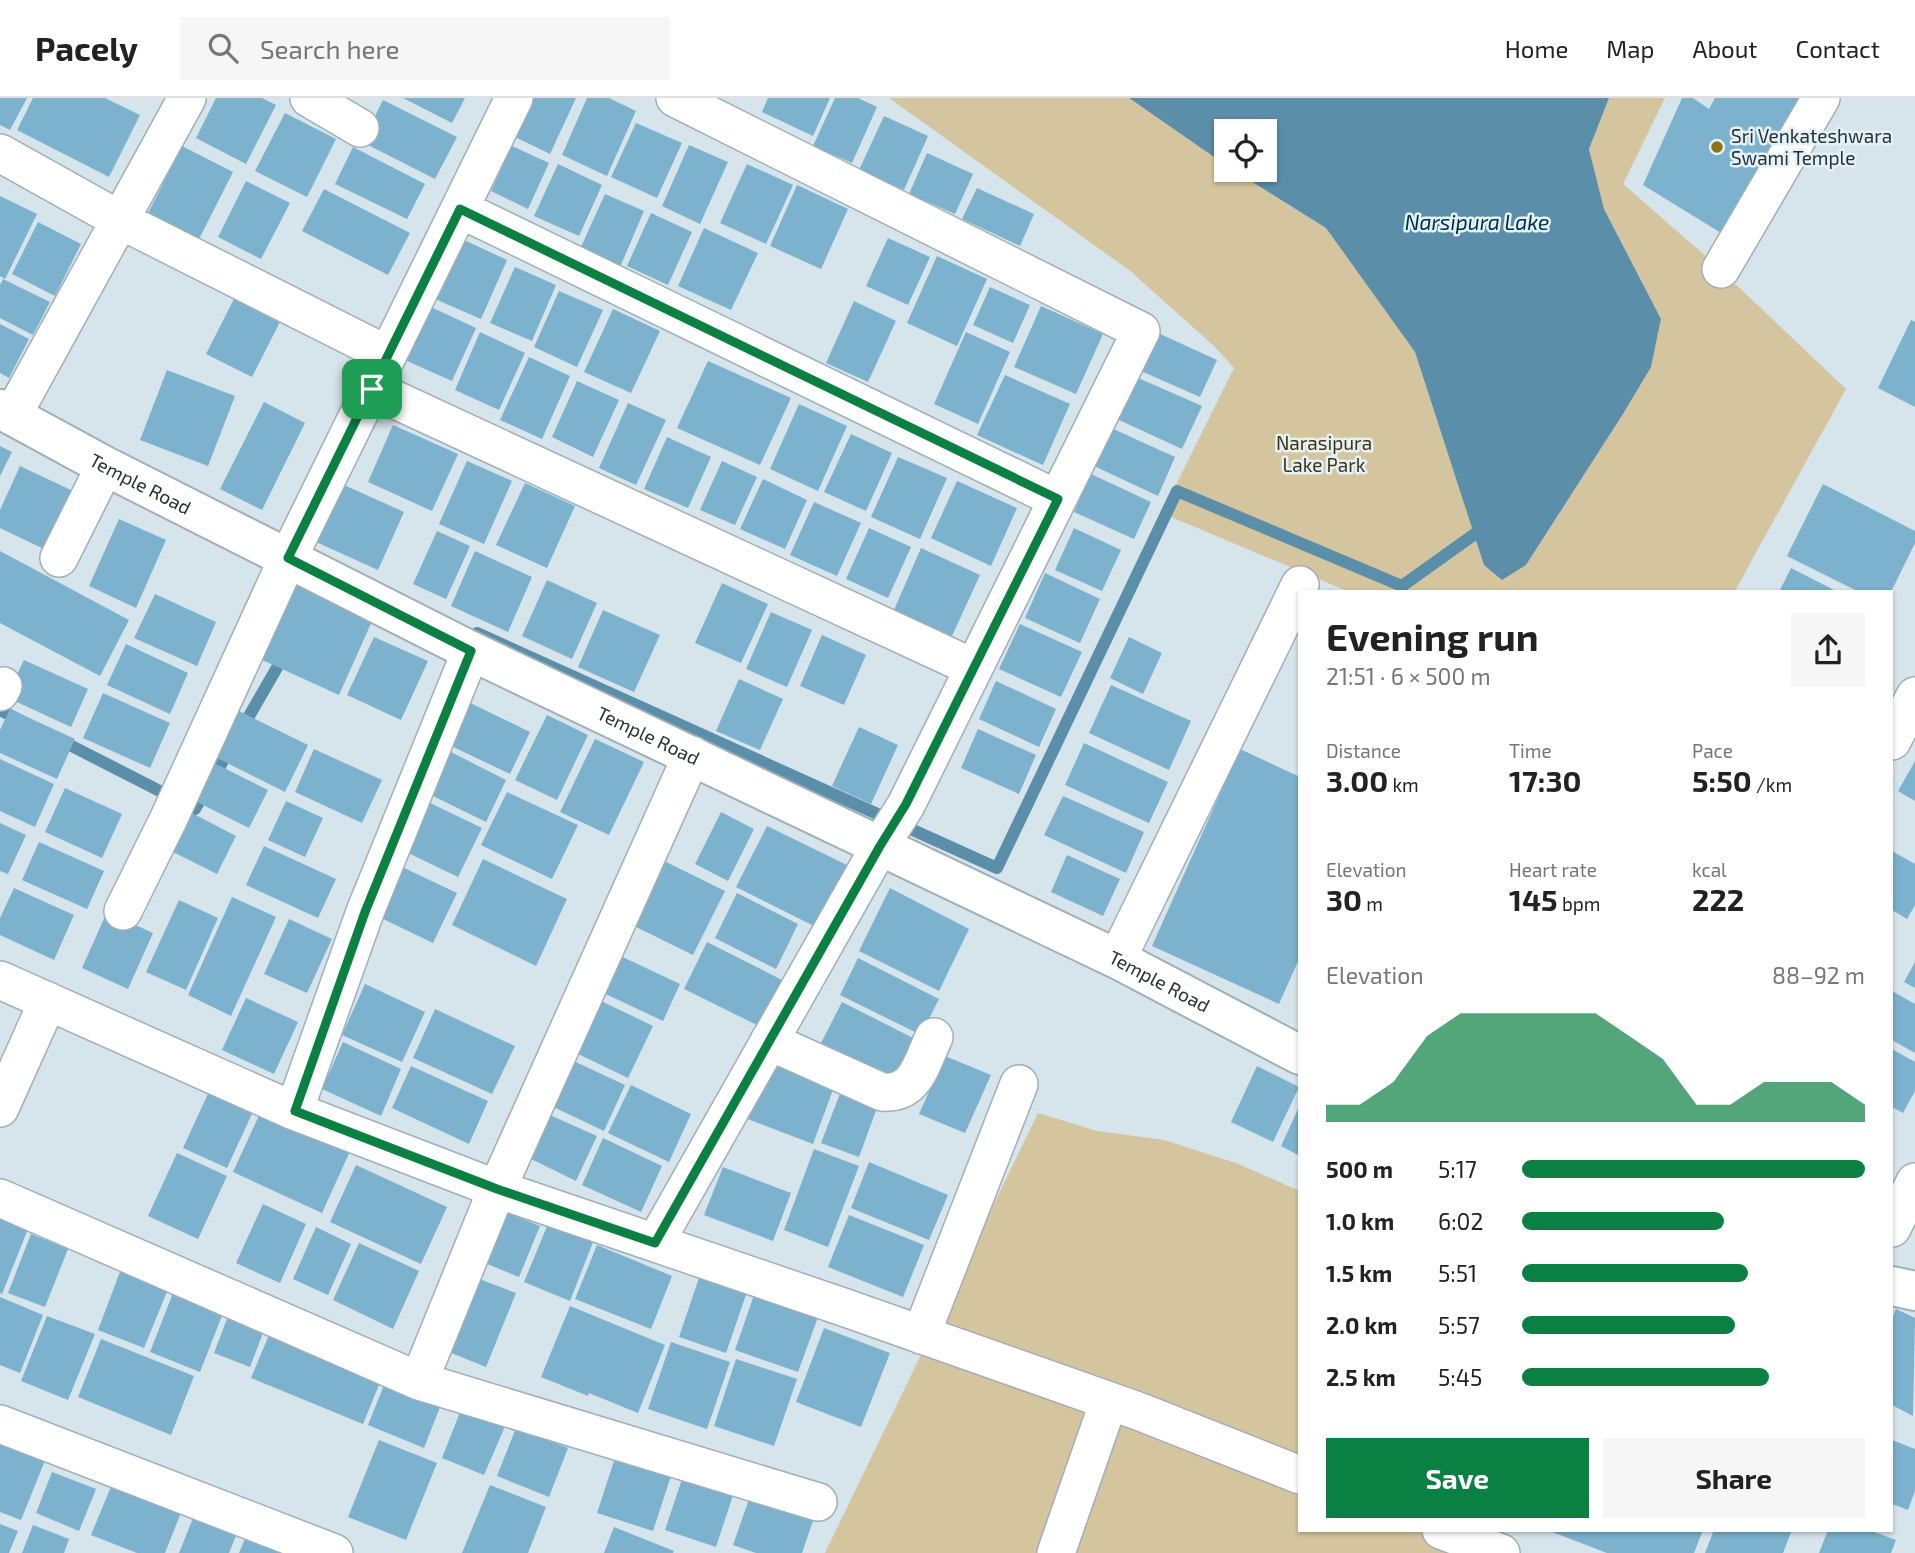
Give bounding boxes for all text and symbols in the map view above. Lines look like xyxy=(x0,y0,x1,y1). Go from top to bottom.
search box xyxy=(180,17,670,80)
text: Pacely xyxy=(35,28,138,68)
icon: search xyxy=(204,29,242,67)
text: Search here xyxy=(260,33,400,64)
text: Home xyxy=(1505,34,1568,63)
text: Map xyxy=(1606,34,1654,63)
text: About xyxy=(1692,34,1758,63)
text: Contact xyxy=(1796,34,1880,63)
map controls xyxy=(1214,119,1277,182)
button: locate xyxy=(1214,119,1277,182)
place label: Sri Venkateshwara Swami Temple xyxy=(1731,124,1892,169)
marker: Sri Venkateshwara Swami Temple xyxy=(1709,139,1725,155)
water label: Narsipura Lake xyxy=(1405,209,1549,234)
pin xyxy=(342,359,402,419)
icon: arrive xyxy=(353,370,391,408)
park label: Narasipura Lake Park xyxy=(1276,431,1372,476)
street label: Temple Road xyxy=(86,448,195,519)
text: Evening run xyxy=(1326,613,1539,659)
button: share xyxy=(1791,613,1865,687)
text: 21:51 · 6 × 500 m xyxy=(1326,662,1491,690)
street label: Temple Road xyxy=(594,701,703,769)
text: Distance xyxy=(1326,739,1401,762)
text: Time xyxy=(1509,739,1552,762)
text: Pace xyxy=(1692,739,1733,762)
text: 3.00 xyxy=(1326,762,1388,798)
text: 17:30 xyxy=(1509,762,1581,798)
text: 5:50 xyxy=(1692,762,1752,798)
text: km xyxy=(1388,773,1419,796)
text: /km xyxy=(1752,773,1792,796)
text: Elevation xyxy=(1326,858,1407,881)
text: Heart rate xyxy=(1509,858,1597,881)
text: kcal xyxy=(1692,858,1727,881)
text: 30 xyxy=(1326,881,1362,917)
text: 145 xyxy=(1509,881,1558,917)
text: 222 xyxy=(1692,881,1744,917)
text: m xyxy=(1362,892,1383,915)
text: bpm xyxy=(1558,892,1600,915)
street label: Temple Road xyxy=(1105,945,1214,1017)
text: Elevation xyxy=(1326,961,1424,989)
text: 88–92 m xyxy=(1772,961,1865,989)
text: 500 m xyxy=(1326,1155,1393,1183)
text: 5:17 xyxy=(1438,1155,1477,1183)
text: 1.0 km xyxy=(1326,1207,1394,1235)
text: 6:02 xyxy=(1438,1207,1483,1235)
text: 1.5 km xyxy=(1326,1259,1392,1287)
text: 5:51 xyxy=(1438,1259,1477,1287)
text: 2.0 km xyxy=(1326,1311,1398,1339)
text: 5:57 xyxy=(1438,1311,1480,1339)
text: 2.5 km xyxy=(1326,1363,1396,1391)
text: 5:45 xyxy=(1438,1363,1482,1391)
button: Save xyxy=(1326,1438,1589,1518)
button: Share xyxy=(1603,1438,1865,1518)

